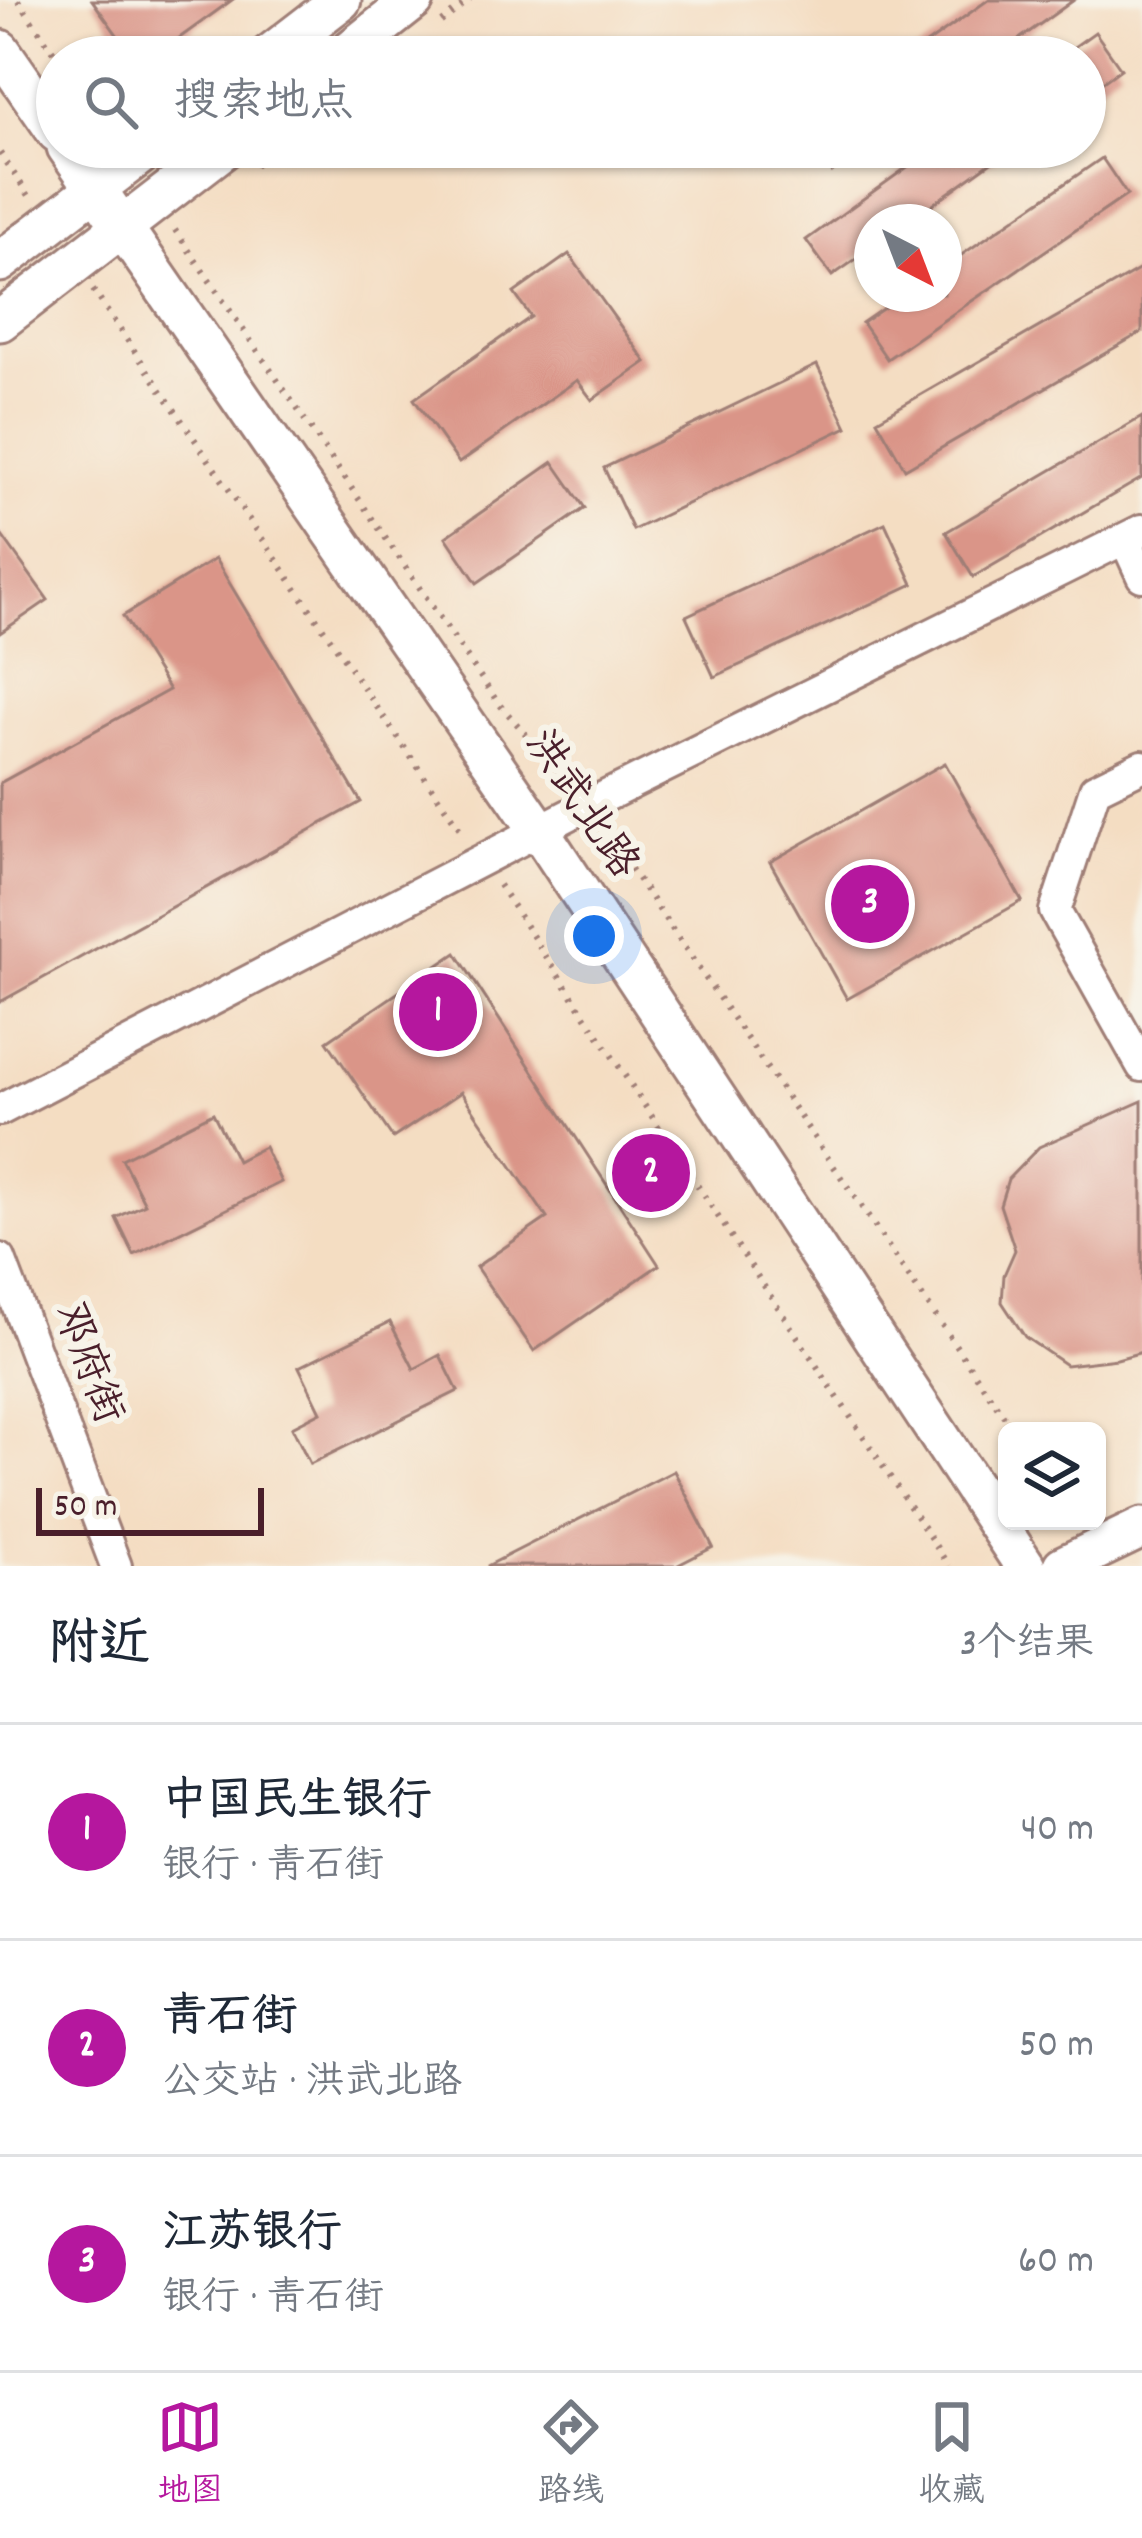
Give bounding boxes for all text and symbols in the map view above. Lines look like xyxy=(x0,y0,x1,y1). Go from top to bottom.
search box xyxy=(36,36,1106,168)
icon: search xyxy=(78,69,144,135)
text: 搜索地点 xyxy=(174,73,354,137)
north arrow xyxy=(854,204,962,312)
street label: 洪武北路 xyxy=(507,720,651,892)
pin: 3 xyxy=(831,859,909,949)
your location xyxy=(564,906,624,966)
pin: 1 xyxy=(399,967,477,1057)
pin: 2 xyxy=(612,1128,690,1218)
street label: 邓府街 xyxy=(34,1294,136,1434)
map controls xyxy=(998,1422,1106,1530)
button: layers xyxy=(998,1422,1106,1530)
scale bar xyxy=(36,1482,264,1535)
text: 50 m xyxy=(54,1485,118,1532)
text: 附近 xyxy=(48,1612,150,1684)
text: 3个结果 xyxy=(960,1619,1094,1674)
text: 中国民生银行 xyxy=(162,1772,432,1836)
text: 1 xyxy=(83,1804,91,1859)
text: 40 m xyxy=(1021,1804,1094,1859)
text: 银行 · 青石街 xyxy=(162,1841,384,1896)
text: 青石街 xyxy=(162,1988,297,2052)
text: 2 xyxy=(78,2020,96,2075)
text: 50 m xyxy=(1019,2020,1094,2075)
text: 公交站 · 洪武北路 xyxy=(162,2057,462,2112)
text: 江苏银行 xyxy=(162,2204,342,2268)
text: 3 xyxy=(78,2236,96,2291)
text: 60 m xyxy=(1018,2236,1094,2291)
text: 银行 · 青石街 xyxy=(162,2273,384,2328)
tab: 地图 xyxy=(157,2394,223,2517)
tab: 路线 xyxy=(538,2394,604,2517)
tab: 收藏 xyxy=(919,2394,985,2517)

